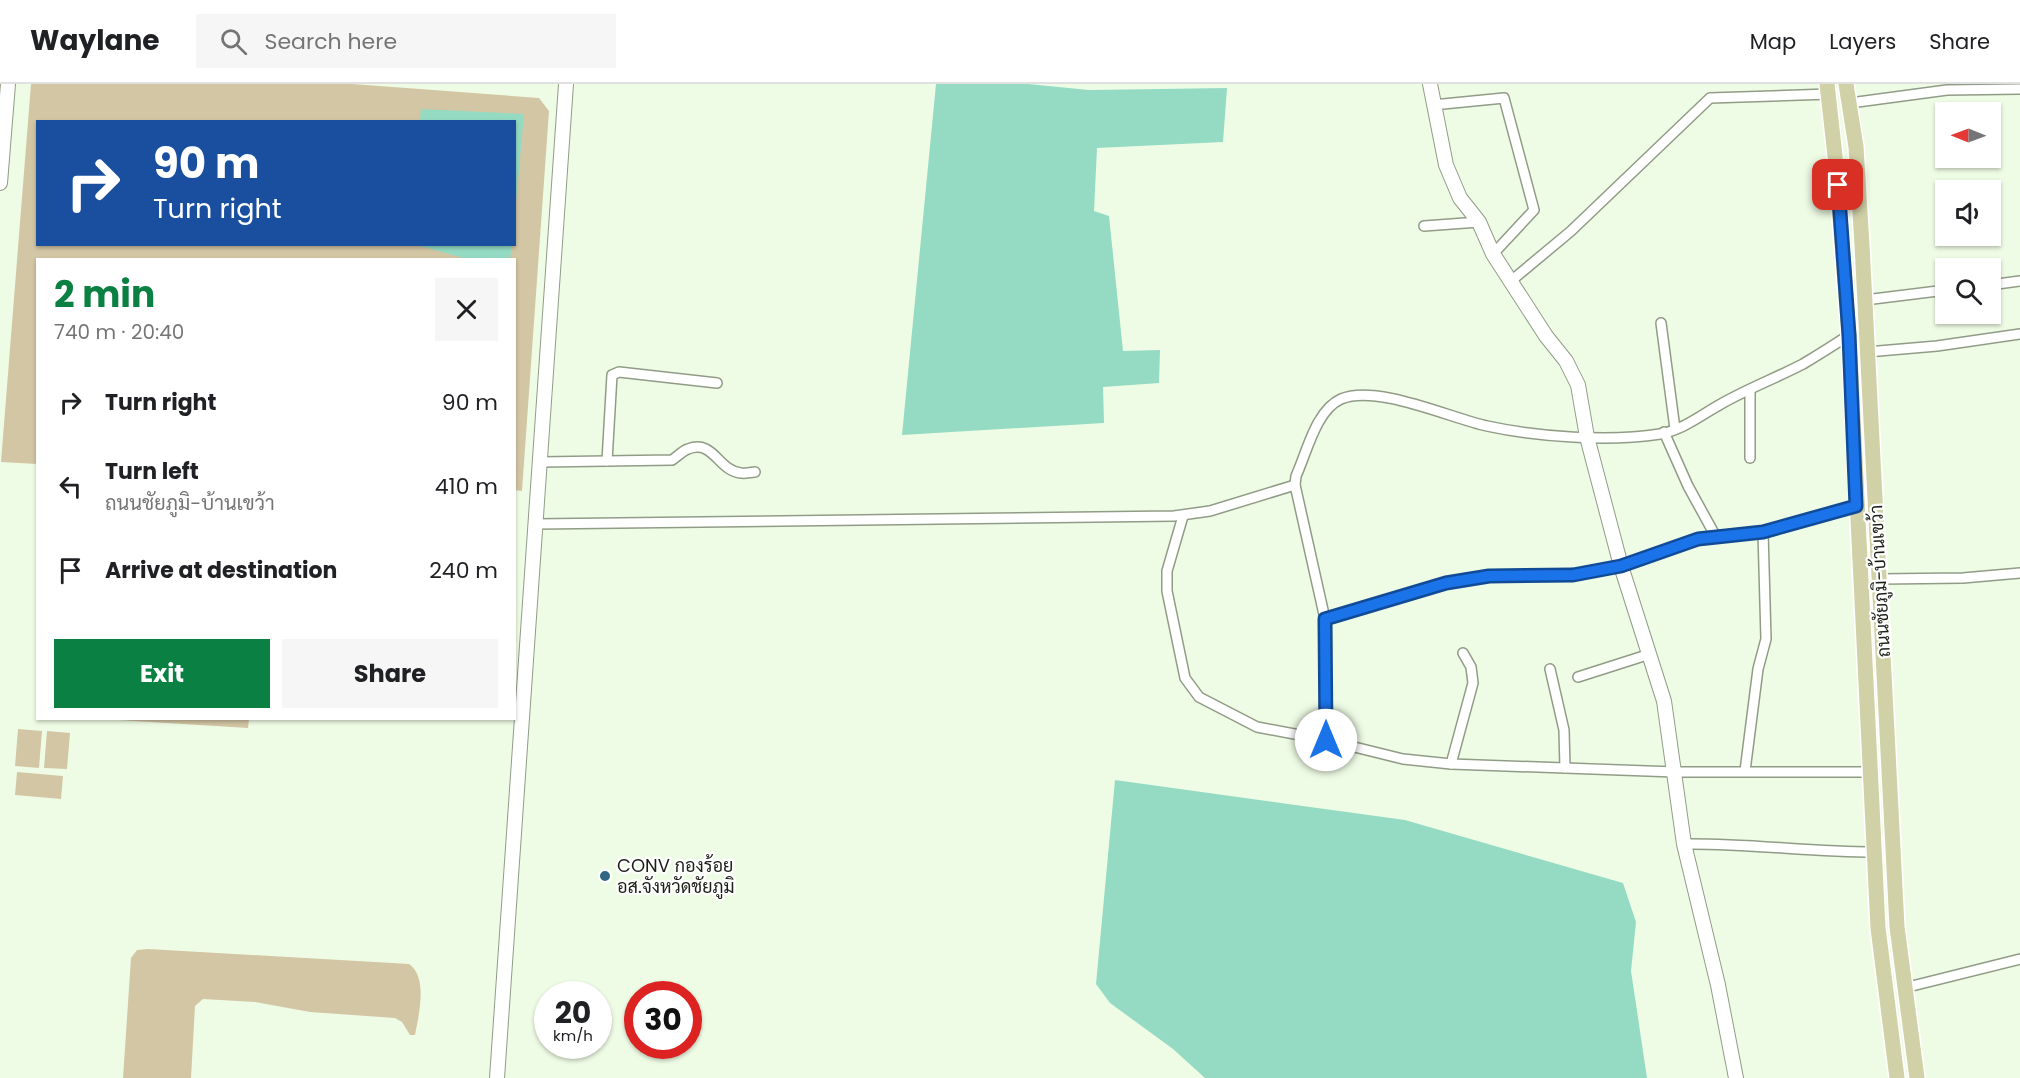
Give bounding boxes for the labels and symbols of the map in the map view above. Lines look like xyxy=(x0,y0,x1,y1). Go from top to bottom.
north arrow xyxy=(1935,102,2001,168)
pin xyxy=(1812,159,1863,210)
street label: ถนนชัยภูมิ-บ้านเขว้า xyxy=(1863,504,1897,658)
position arrow xyxy=(1294,708,1358,772)
place label: CONV กองร้อย อส.จังหวัดชัยภูมิ xyxy=(617,853,735,900)
marker: CONV กองร้อย อส.จังหวัดชัยภูมิ xyxy=(598,869,612,883)
speed limit sign: 30 xyxy=(624,981,702,1059)

